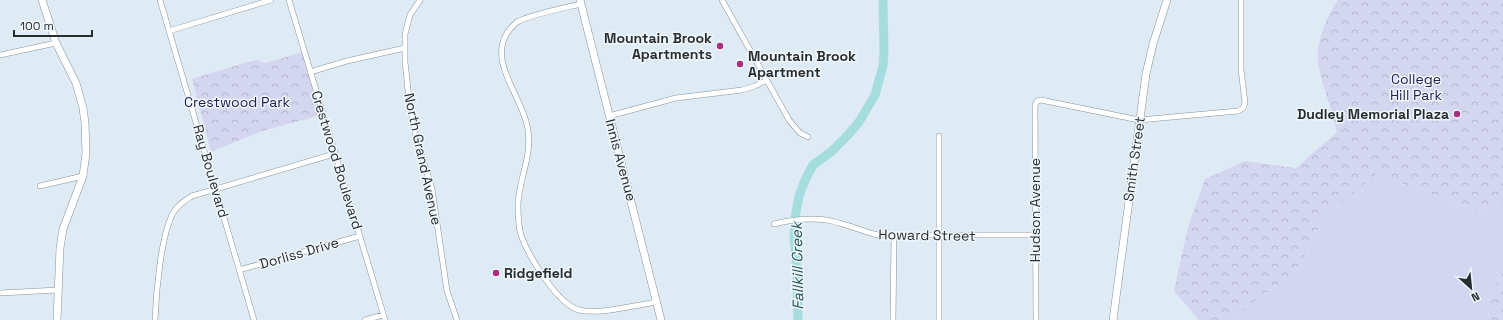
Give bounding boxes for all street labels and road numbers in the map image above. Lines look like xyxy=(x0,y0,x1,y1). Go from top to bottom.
street label: Crestwood Boulevard xyxy=(307,88,367,232)
street label: North Grand Avenue xyxy=(400,91,446,227)
street label: Smith Street xyxy=(1119,115,1149,203)
street label: Innis Avenue xyxy=(601,117,641,203)
street label: Ray Boulevard xyxy=(189,122,233,220)
street label: Hudson Avenue xyxy=(1026,158,1044,262)
street label: Howard Street xyxy=(878,225,976,245)
street label: Dorliss Drive xyxy=(257,233,341,273)

